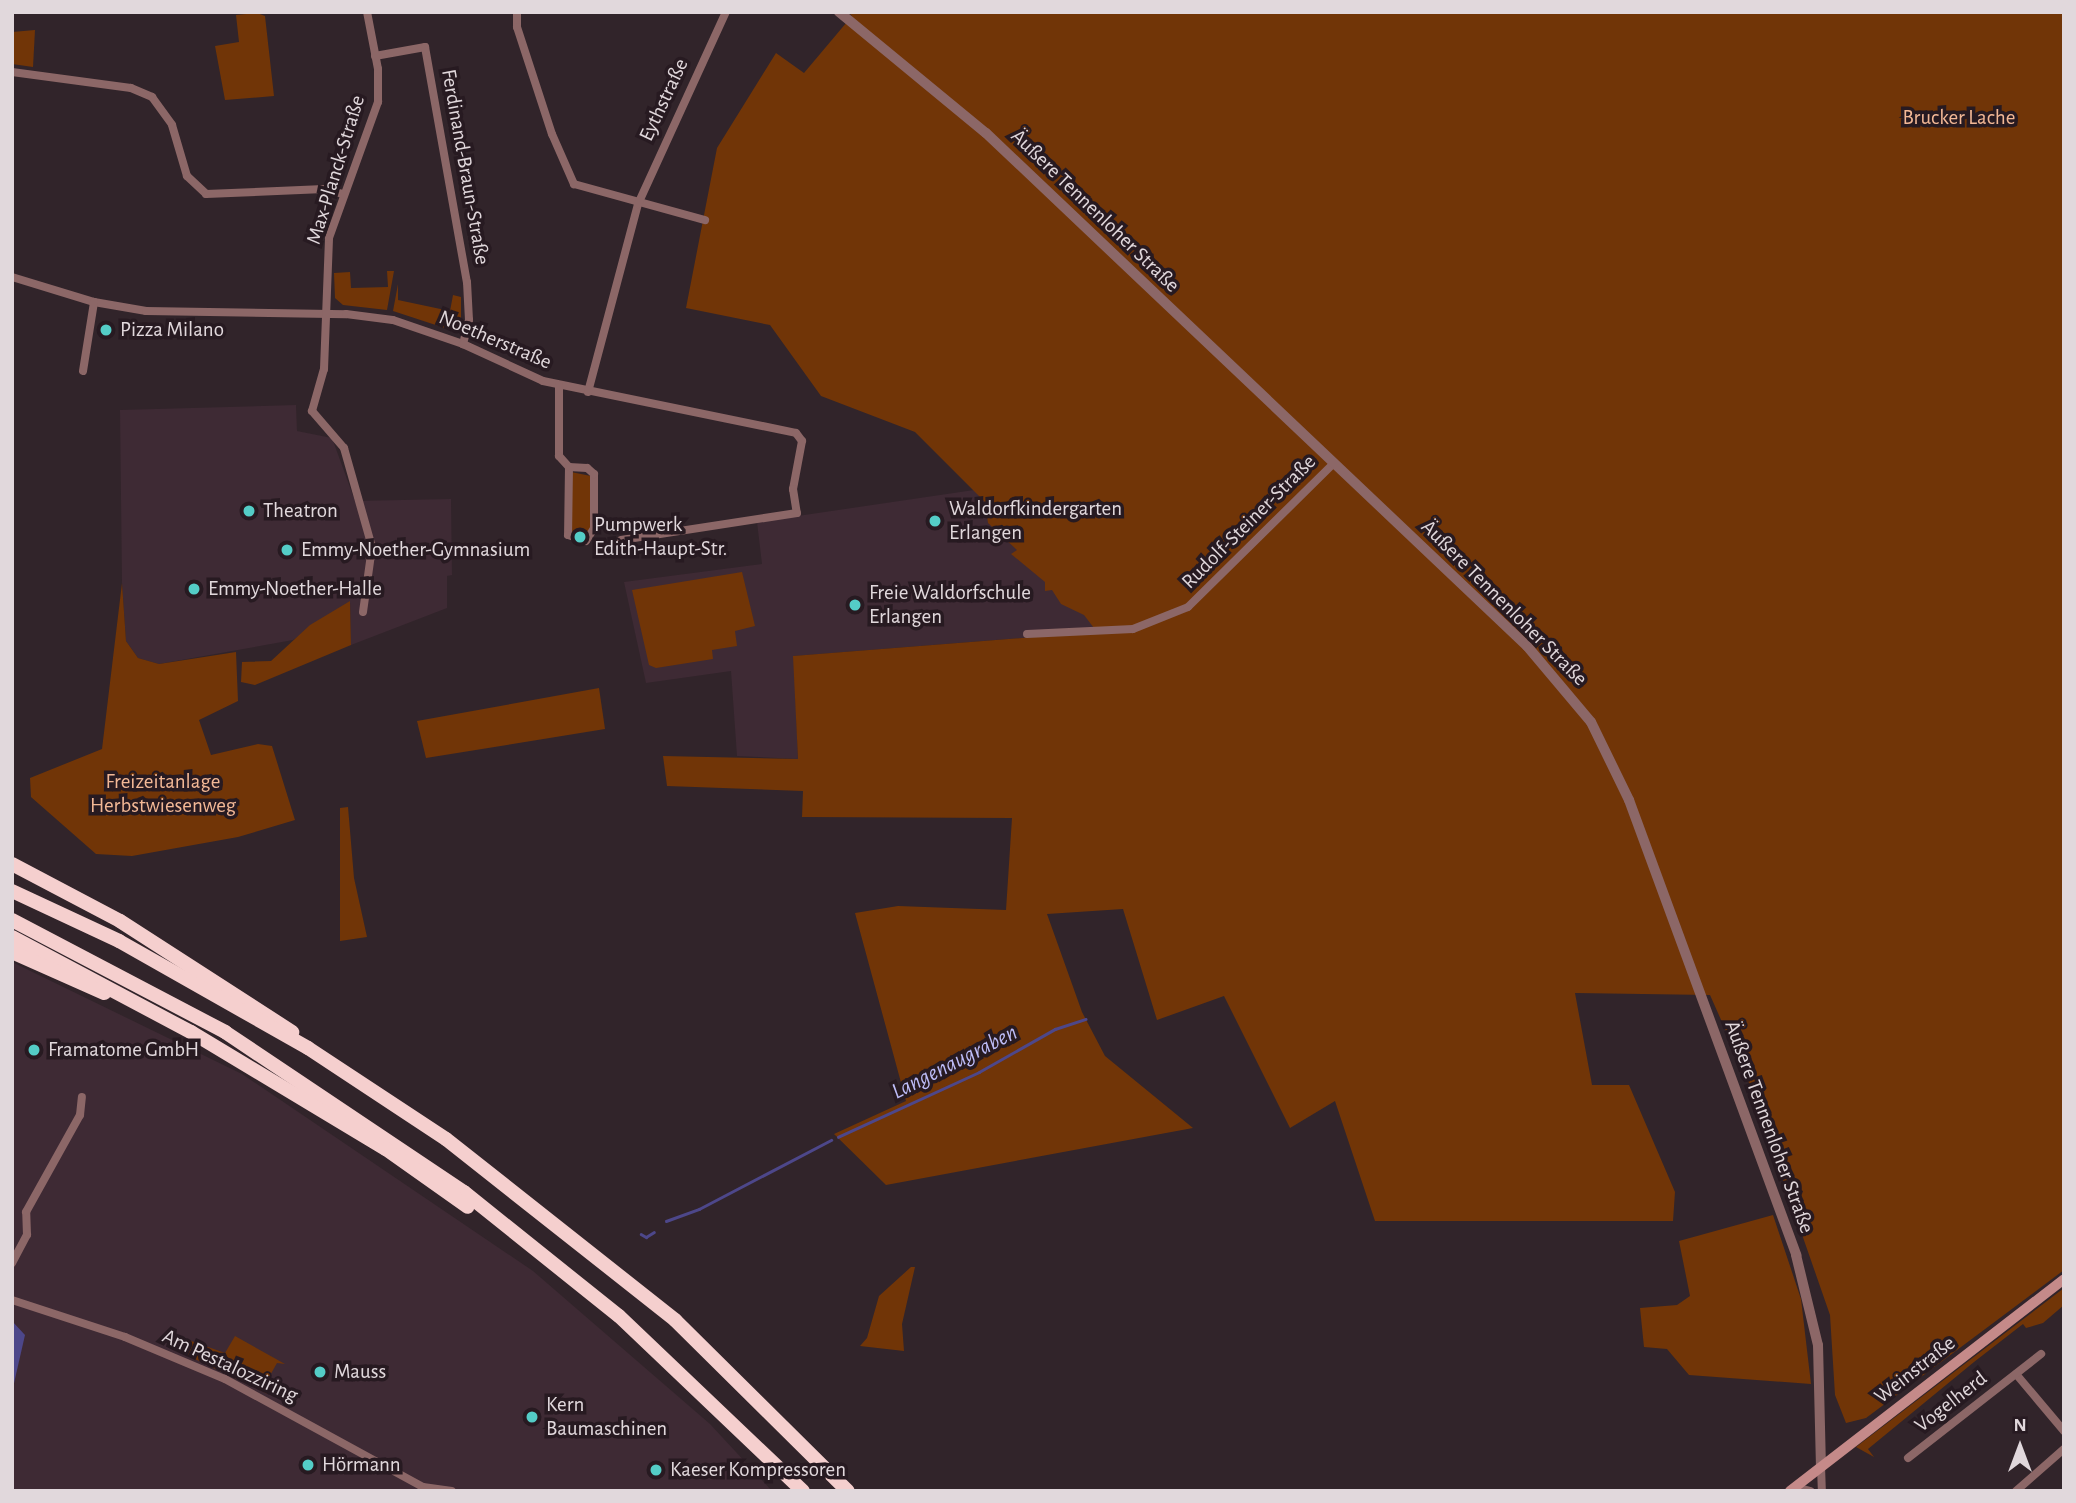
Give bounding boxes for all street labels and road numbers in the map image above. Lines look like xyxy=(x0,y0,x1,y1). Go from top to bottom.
street label: Eythstraße xyxy=(634,55,694,145)
street label: Ferdinand-Braun-Straße xyxy=(435,67,495,267)
street label: Max-Planck-Straße xyxy=(301,92,371,248)
street label: Äußere Tennenloher Straße xyxy=(1005,124,1185,298)
street label: Noetherstraße xyxy=(435,305,555,375)
street label: Rudolf-Steiner-Straße xyxy=(1177,450,1321,594)
street label: Äußere Tennenloher Straße xyxy=(1416,515,1592,691)
street label: Äußere Tennenloher Straße xyxy=(1719,1017,1819,1237)
street label: Am Pestalozziring xyxy=(158,1324,302,1408)
street label: Weinstraße xyxy=(1870,1331,1960,1409)
street label: Vogelherd xyxy=(1910,1366,1992,1438)

